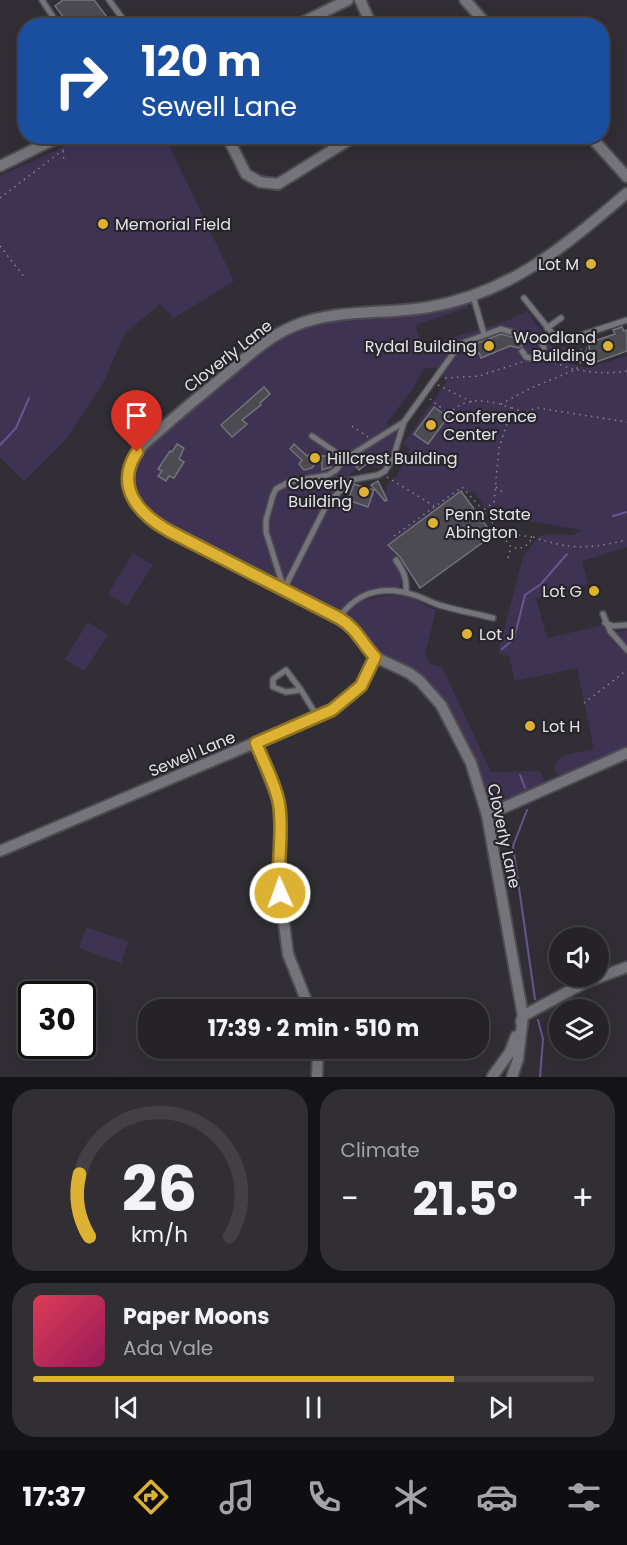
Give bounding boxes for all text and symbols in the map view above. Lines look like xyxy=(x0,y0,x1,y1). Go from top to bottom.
text: 120 m xyxy=(141,32,262,91)
icon: right xyxy=(42,42,120,120)
text: Sewell Lane xyxy=(141,88,297,125)
place label: Memorial Field xyxy=(115,213,231,236)
marker: Memorial Field xyxy=(96,217,110,231)
place label: Lot M xyxy=(538,253,579,276)
marker: Lot M xyxy=(584,257,598,271)
street label: Cloverly Lane xyxy=(179,314,277,398)
place label: Woodland Building xyxy=(513,326,596,367)
place label: Rydal Building xyxy=(365,335,477,358)
marker: Rydal Building xyxy=(482,339,496,353)
marker: Woodland Building xyxy=(601,339,615,353)
pin xyxy=(111,390,162,452)
icon: arrive xyxy=(120,399,153,432)
place label: Conference Center xyxy=(443,405,537,446)
marker: Conference Center xyxy=(424,418,438,432)
place label: Hillcrest Building xyxy=(327,447,458,470)
marker: Hillcrest Building xyxy=(308,451,322,465)
place label: Cloverly Building xyxy=(288,472,352,513)
marker: Cloverly Building xyxy=(357,485,371,499)
place label: Penn State Abington xyxy=(445,503,531,544)
marker: Penn State Abington xyxy=(426,516,440,530)
place label: Lot G xyxy=(542,580,582,603)
marker: Lot G xyxy=(587,584,601,598)
place label: Lot J xyxy=(479,623,515,646)
marker: Lot J xyxy=(460,627,474,641)
place label: Lot H xyxy=(542,715,580,738)
marker: Lot H xyxy=(523,719,537,733)
street label: Sewell Lane xyxy=(145,725,239,783)
street label: Cloverly Lane xyxy=(482,782,526,891)
position arrow xyxy=(248,861,312,925)
map controls xyxy=(549,927,609,1059)
button: sound xyxy=(549,927,609,987)
speed limit sign: 30 xyxy=(18,981,96,1059)
button: layers xyxy=(549,999,609,1059)
text: 17:39 · 2 min · 510 m xyxy=(208,1013,419,1044)
text: Climate xyxy=(341,1136,420,1164)
text: 26 xyxy=(122,1145,197,1233)
text: 21.5° xyxy=(412,1168,518,1231)
text: − xyxy=(341,1175,359,1222)
text: + xyxy=(571,1175,594,1222)
text: km/h xyxy=(131,1219,188,1250)
text: Paper Moons xyxy=(123,1301,270,1332)
text: Ada Vale xyxy=(123,1334,213,1362)
icon: previous xyxy=(110,1391,143,1424)
icon: pause xyxy=(297,1391,330,1424)
icon: next xyxy=(484,1391,517,1424)
icon: directions xyxy=(130,1476,172,1518)
icon: music xyxy=(216,1476,258,1518)
icon: phone xyxy=(303,1476,345,1518)
icon: climate xyxy=(390,1476,432,1518)
icon: car xyxy=(476,1476,518,1518)
icon: filters xyxy=(563,1476,605,1518)
text: 17:37 xyxy=(22,1478,85,1515)

